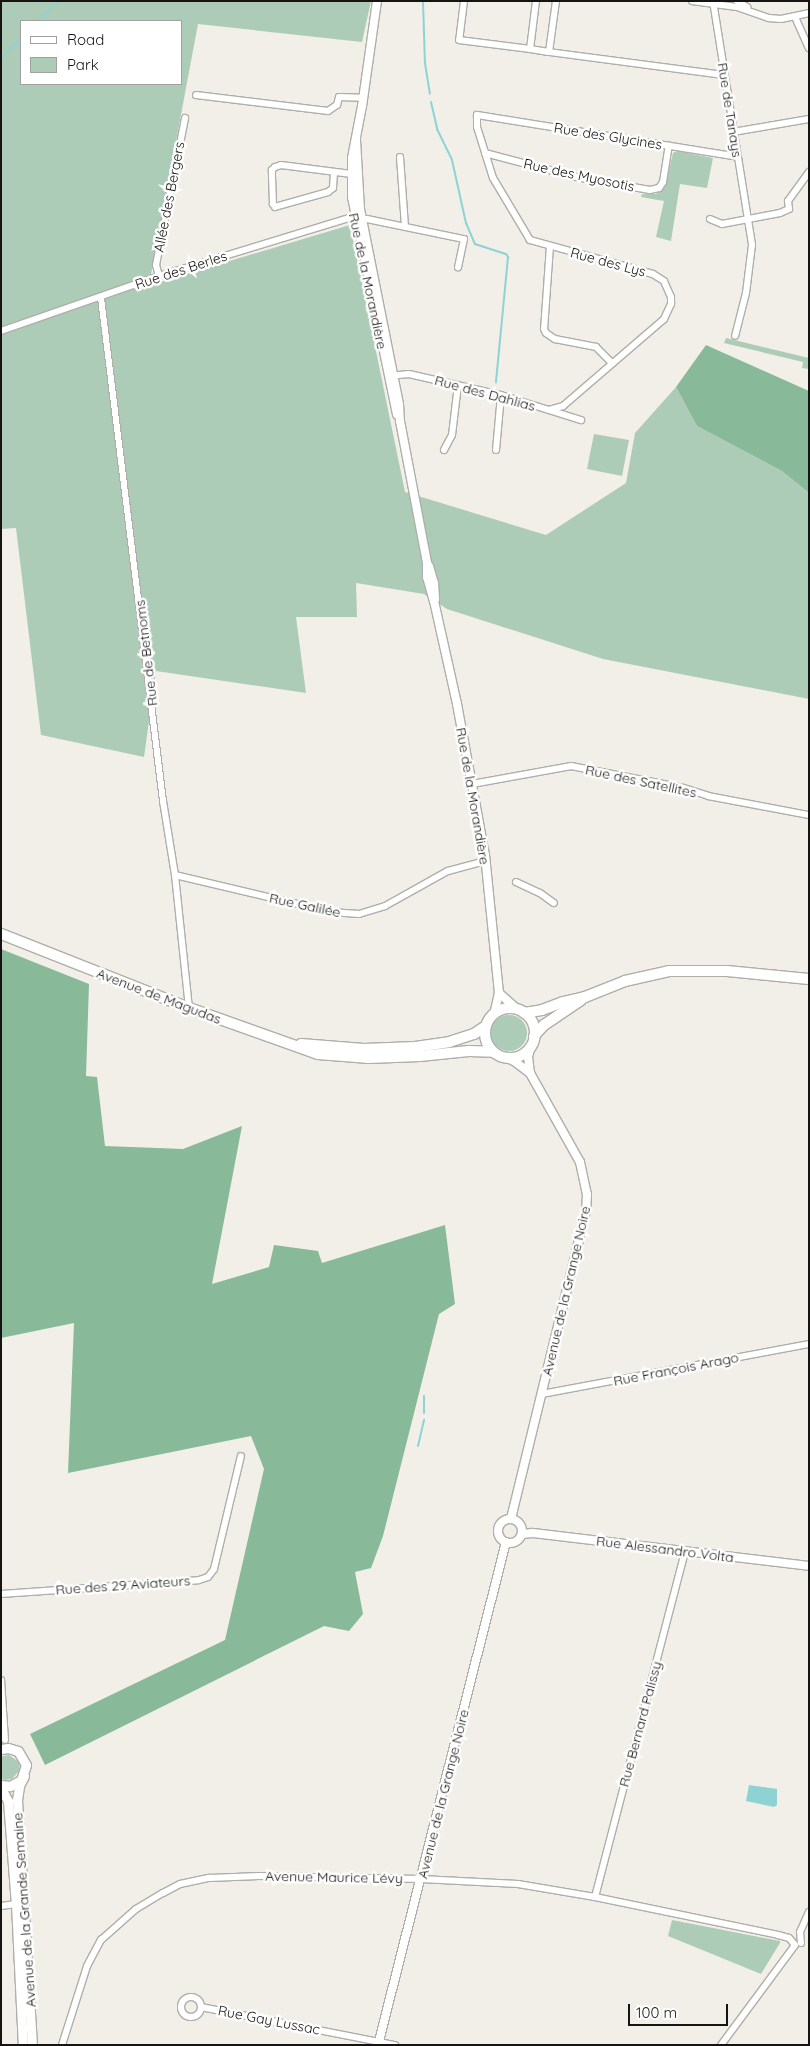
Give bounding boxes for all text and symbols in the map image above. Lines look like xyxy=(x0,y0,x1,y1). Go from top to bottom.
legend xyxy=(20,20,182,85)
text: Road xyxy=(67,30,104,49)
text: Park xyxy=(67,55,99,74)
street label: Rue de Tanays xyxy=(714,61,746,159)
street label: Rue des Glycines xyxy=(553,119,663,153)
street label: Allée des Bergers xyxy=(150,140,188,254)
street label: Rue des Myosotis xyxy=(522,155,636,195)
street label: Rue de la Morandière xyxy=(345,211,391,351)
street label: Rue des Lys xyxy=(569,244,647,280)
street label: Rue des Berles xyxy=(133,247,229,293)
street label: Rue des Dahlias xyxy=(433,371,537,415)
street label: Rue de Betnoms xyxy=(131,599,161,707)
street label: Rue de la Morandière xyxy=(453,726,493,866)
street label: Rue des Satellites xyxy=(584,761,698,801)
street label: Rue Galilée xyxy=(268,889,342,921)
street label: Avenue de Magudas xyxy=(94,964,224,1028)
street label: Avenue de la Grange Noire xyxy=(538,1204,594,1378)
street label: Rue François Arago xyxy=(612,1349,740,1389)
street label: Rue Alessandro Volta xyxy=(595,1532,735,1566)
street label: Rue des 29 Aviateurs xyxy=(55,1572,191,1598)
street label: Rue Bernard Palissy xyxy=(615,1659,665,1789)
street label: Avenue de la Grange Noire xyxy=(414,1708,472,1880)
street label: Avenue de la Grande Semaine xyxy=(9,1812,39,2008)
street label: Avenue Maurice Lévy xyxy=(265,1867,403,1887)
scale bar xyxy=(630,1994,730,2026)
street label: Rue Gay Lussac xyxy=(217,2002,321,2038)
text: 100 m xyxy=(636,2003,677,2022)

